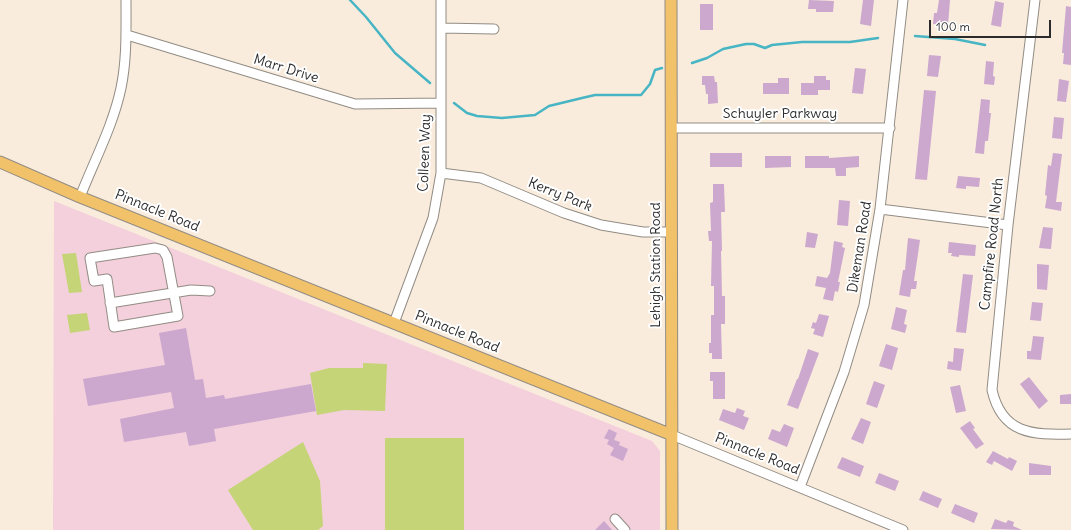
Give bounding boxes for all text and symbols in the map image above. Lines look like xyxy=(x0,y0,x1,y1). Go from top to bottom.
scale bar xyxy=(931,12,1053,38)
text: 100 m xyxy=(936,19,970,34)
street label: Marr Drive xyxy=(251,51,321,87)
street label: Schuyler Parkway xyxy=(723,106,837,122)
street label: Colleen Way xyxy=(415,114,435,192)
street label: Kerry Park xyxy=(526,175,594,215)
street label: Campfire Road North xyxy=(977,177,1007,311)
street label: Pinnacle Road xyxy=(112,186,202,236)
street label: Dikeman Road xyxy=(844,200,876,294)
street label: Lehigh Station Road xyxy=(648,202,664,328)
street label: Pinnacle Road xyxy=(412,307,502,357)
street label: Pinnacle Road xyxy=(712,429,802,479)

